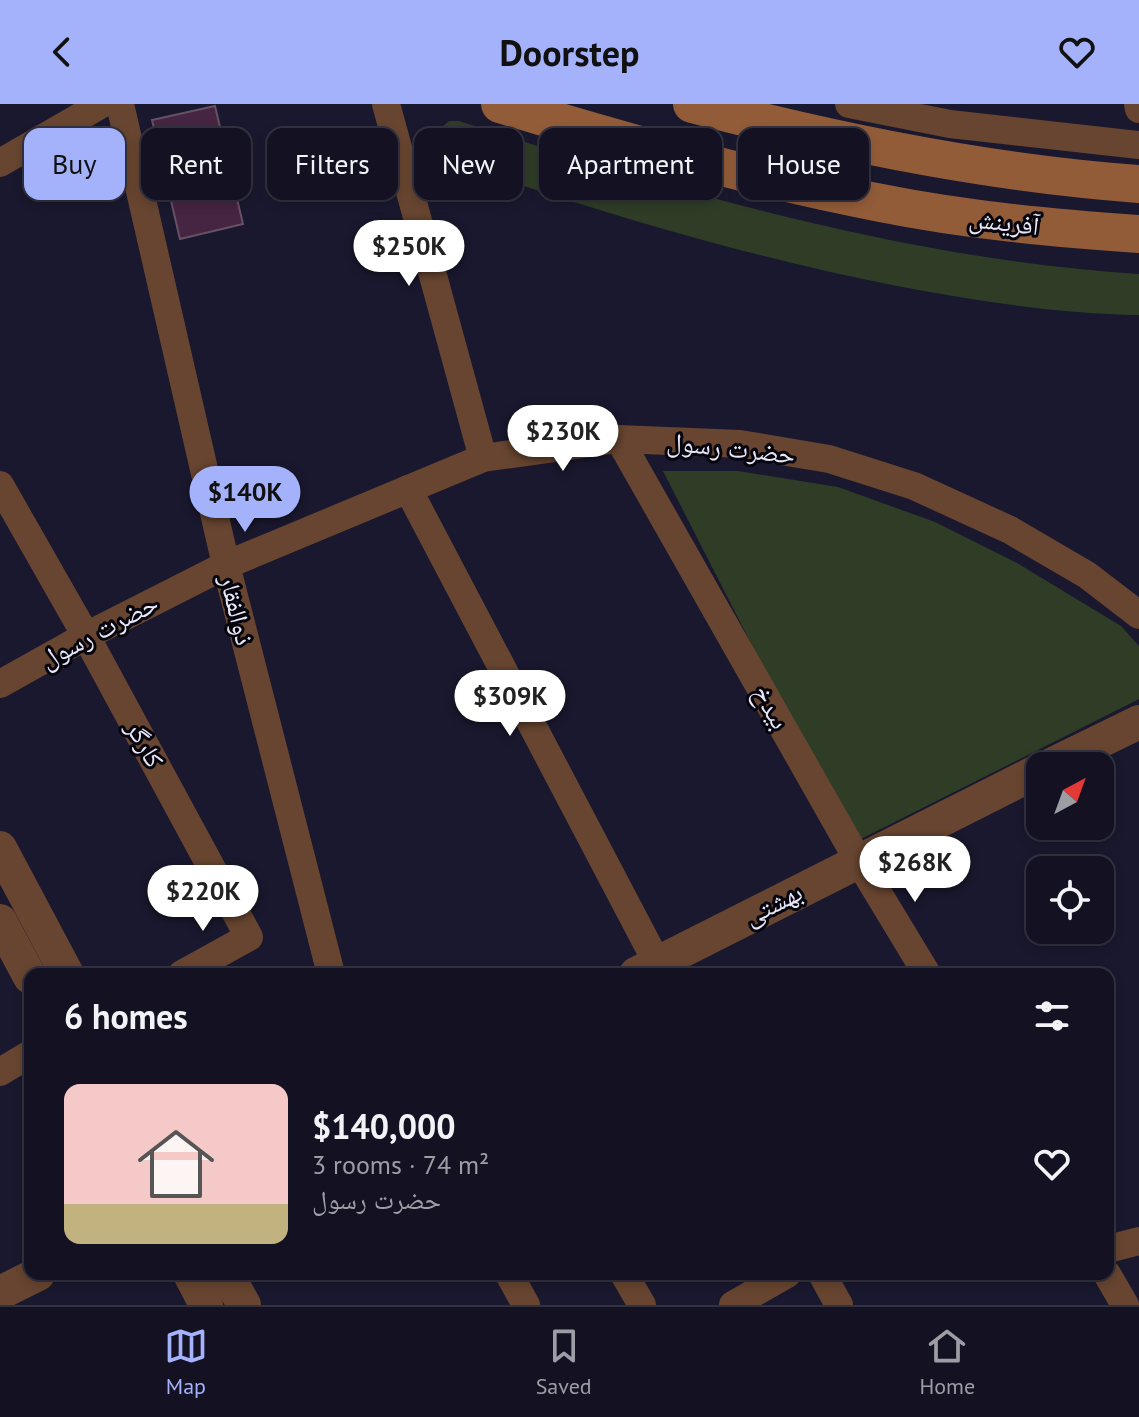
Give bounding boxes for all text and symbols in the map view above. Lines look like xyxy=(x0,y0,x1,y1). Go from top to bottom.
text: Doorstep xyxy=(500,29,639,76)
icon: back xyxy=(40,30,84,74)
icon: heart xyxy=(1055,30,1099,74)
chip: Buy xyxy=(24,128,125,200)
chip: Rent xyxy=(141,128,251,200)
chip: Filters xyxy=(267,128,398,200)
chip: New xyxy=(414,128,523,200)
chip: Apartment xyxy=(539,128,722,200)
chip: House xyxy=(738,128,869,200)
street label: آفرینش xyxy=(967,201,1042,242)
pin: $250K xyxy=(353,220,465,288)
text: $250K xyxy=(371,229,447,262)
pin: $230K xyxy=(507,405,619,473)
text: $230K xyxy=(525,414,601,447)
street label: حضرت رسول xyxy=(665,424,797,471)
pin: $140K xyxy=(189,466,301,534)
text: $140K xyxy=(207,475,283,508)
street label: ذوالفقار xyxy=(213,570,262,648)
street label: حضرت رسول xyxy=(34,586,163,675)
pin: $309K xyxy=(454,670,566,738)
text: $309K xyxy=(472,679,548,712)
street label: بیدخ xyxy=(746,679,797,735)
street label: کارگر xyxy=(119,714,172,773)
north arrow xyxy=(1026,752,1114,840)
map controls xyxy=(1026,752,1114,944)
pin: $268K xyxy=(859,836,971,904)
text: $268K xyxy=(877,845,953,878)
button: locate xyxy=(1026,856,1114,944)
pin: $220K xyxy=(147,865,259,933)
text: $220K xyxy=(165,874,241,907)
street label: بهشتی xyxy=(738,875,808,932)
text: 6 homes xyxy=(64,994,188,1038)
icon: filters xyxy=(1030,994,1074,1038)
text: $140,000 xyxy=(312,1104,456,1148)
icon: home xyxy=(128,1116,224,1212)
icon: heart xyxy=(1030,1142,1074,1186)
text: 3 rooms · 74 m² xyxy=(312,1148,489,1181)
text: حضرت رسول xyxy=(312,1183,441,1216)
tab: Map xyxy=(164,1324,208,1400)
tab: Saved xyxy=(536,1324,592,1400)
tab: Home xyxy=(919,1324,975,1400)

